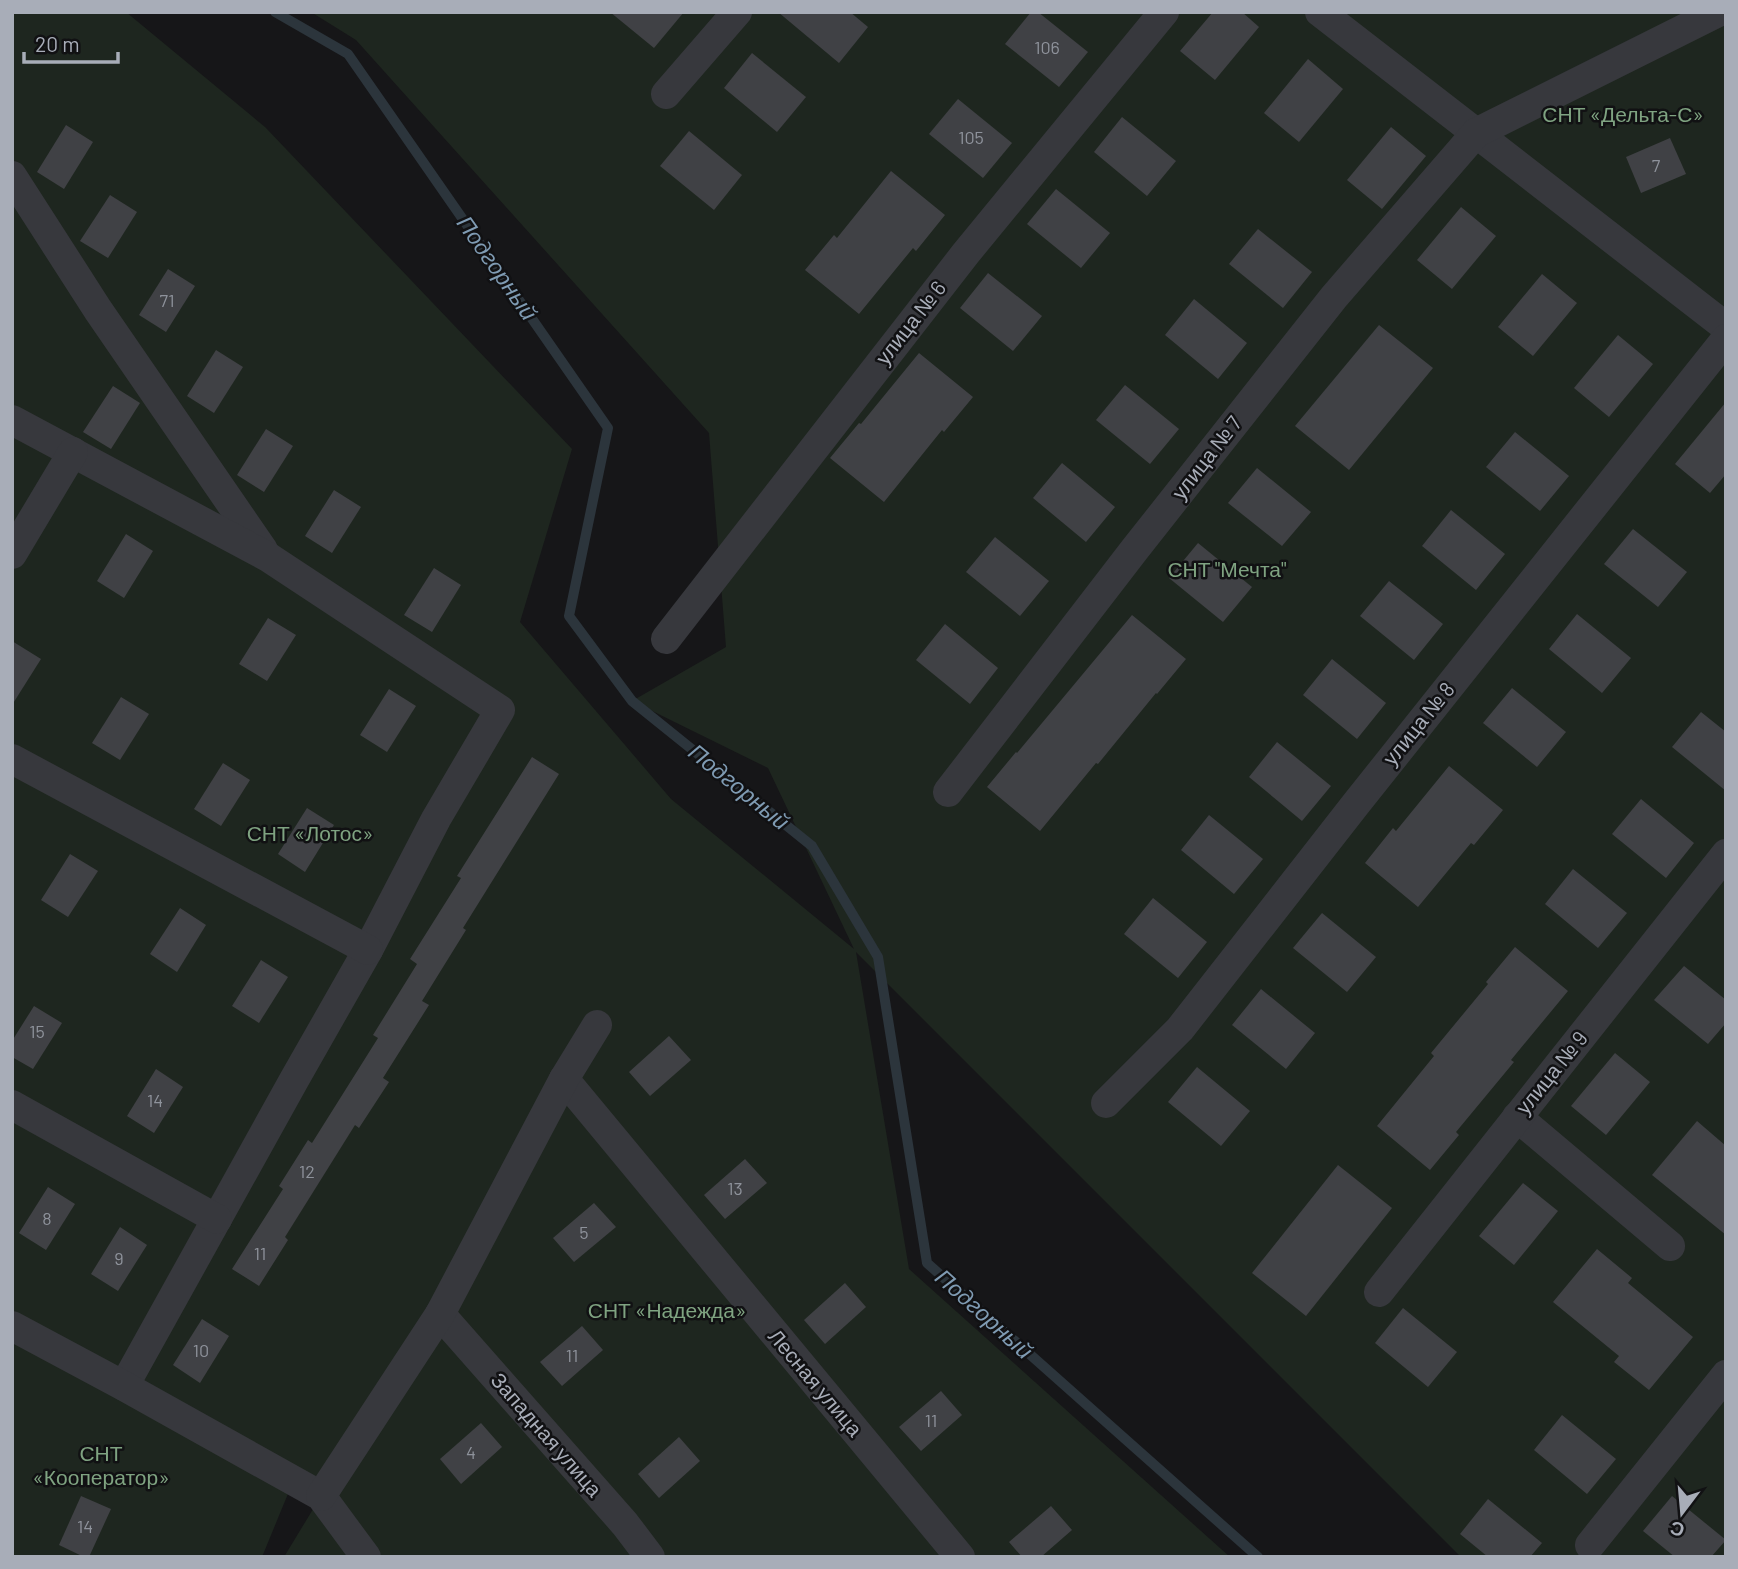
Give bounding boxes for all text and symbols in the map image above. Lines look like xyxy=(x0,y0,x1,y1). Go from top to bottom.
scale bar xyxy=(24,21,119,65)
text: 20 m xyxy=(35,31,80,56)
house number: 106 xyxy=(1034,36,1060,58)
park label: СНТ «Дельта-С» xyxy=(1542,101,1704,126)
house number: 105 xyxy=(958,126,984,148)
house number: 7 xyxy=(1652,154,1661,176)
water label: Подгорный xyxy=(452,210,544,325)
street label: улица № 6 xyxy=(869,275,950,369)
house number: 71 xyxy=(160,289,174,311)
street label: улица № 7 xyxy=(1166,410,1246,504)
park label: СНТ "Мечта" xyxy=(1167,556,1287,581)
street label: улица № 8 xyxy=(1377,676,1459,770)
water label: Подгорный xyxy=(684,737,796,835)
park label: СНТ «Лотос» xyxy=(247,820,373,845)
house number: 15 xyxy=(29,1020,45,1042)
street label: улица № 9 xyxy=(1510,1025,1592,1119)
house number: 14 xyxy=(147,1089,163,1111)
house number: 12 xyxy=(299,1160,315,1182)
house number: 13 xyxy=(727,1177,743,1199)
house number: 8 xyxy=(42,1207,52,1229)
house number: 5 xyxy=(579,1221,589,1243)
house number: 11 xyxy=(254,1242,266,1264)
house number: 9 xyxy=(114,1247,124,1269)
water label: Подгорный xyxy=(930,1262,1039,1364)
park label: СНТ «Надежда» xyxy=(588,1297,746,1322)
street label: Лесная улица xyxy=(764,1323,869,1441)
house number: 10 xyxy=(193,1339,209,1361)
house number: 11 xyxy=(566,1344,578,1366)
street label: Западная улица xyxy=(486,1367,608,1501)
house number: 11 xyxy=(925,1409,937,1431)
park label: СНТ «Кооператор» xyxy=(33,1440,169,1489)
house number: 4 xyxy=(466,1441,476,1463)
north arrow xyxy=(1647,1478,1717,1548)
house number: 14 xyxy=(77,1515,93,1537)
text: С xyxy=(1667,1517,1687,1543)

